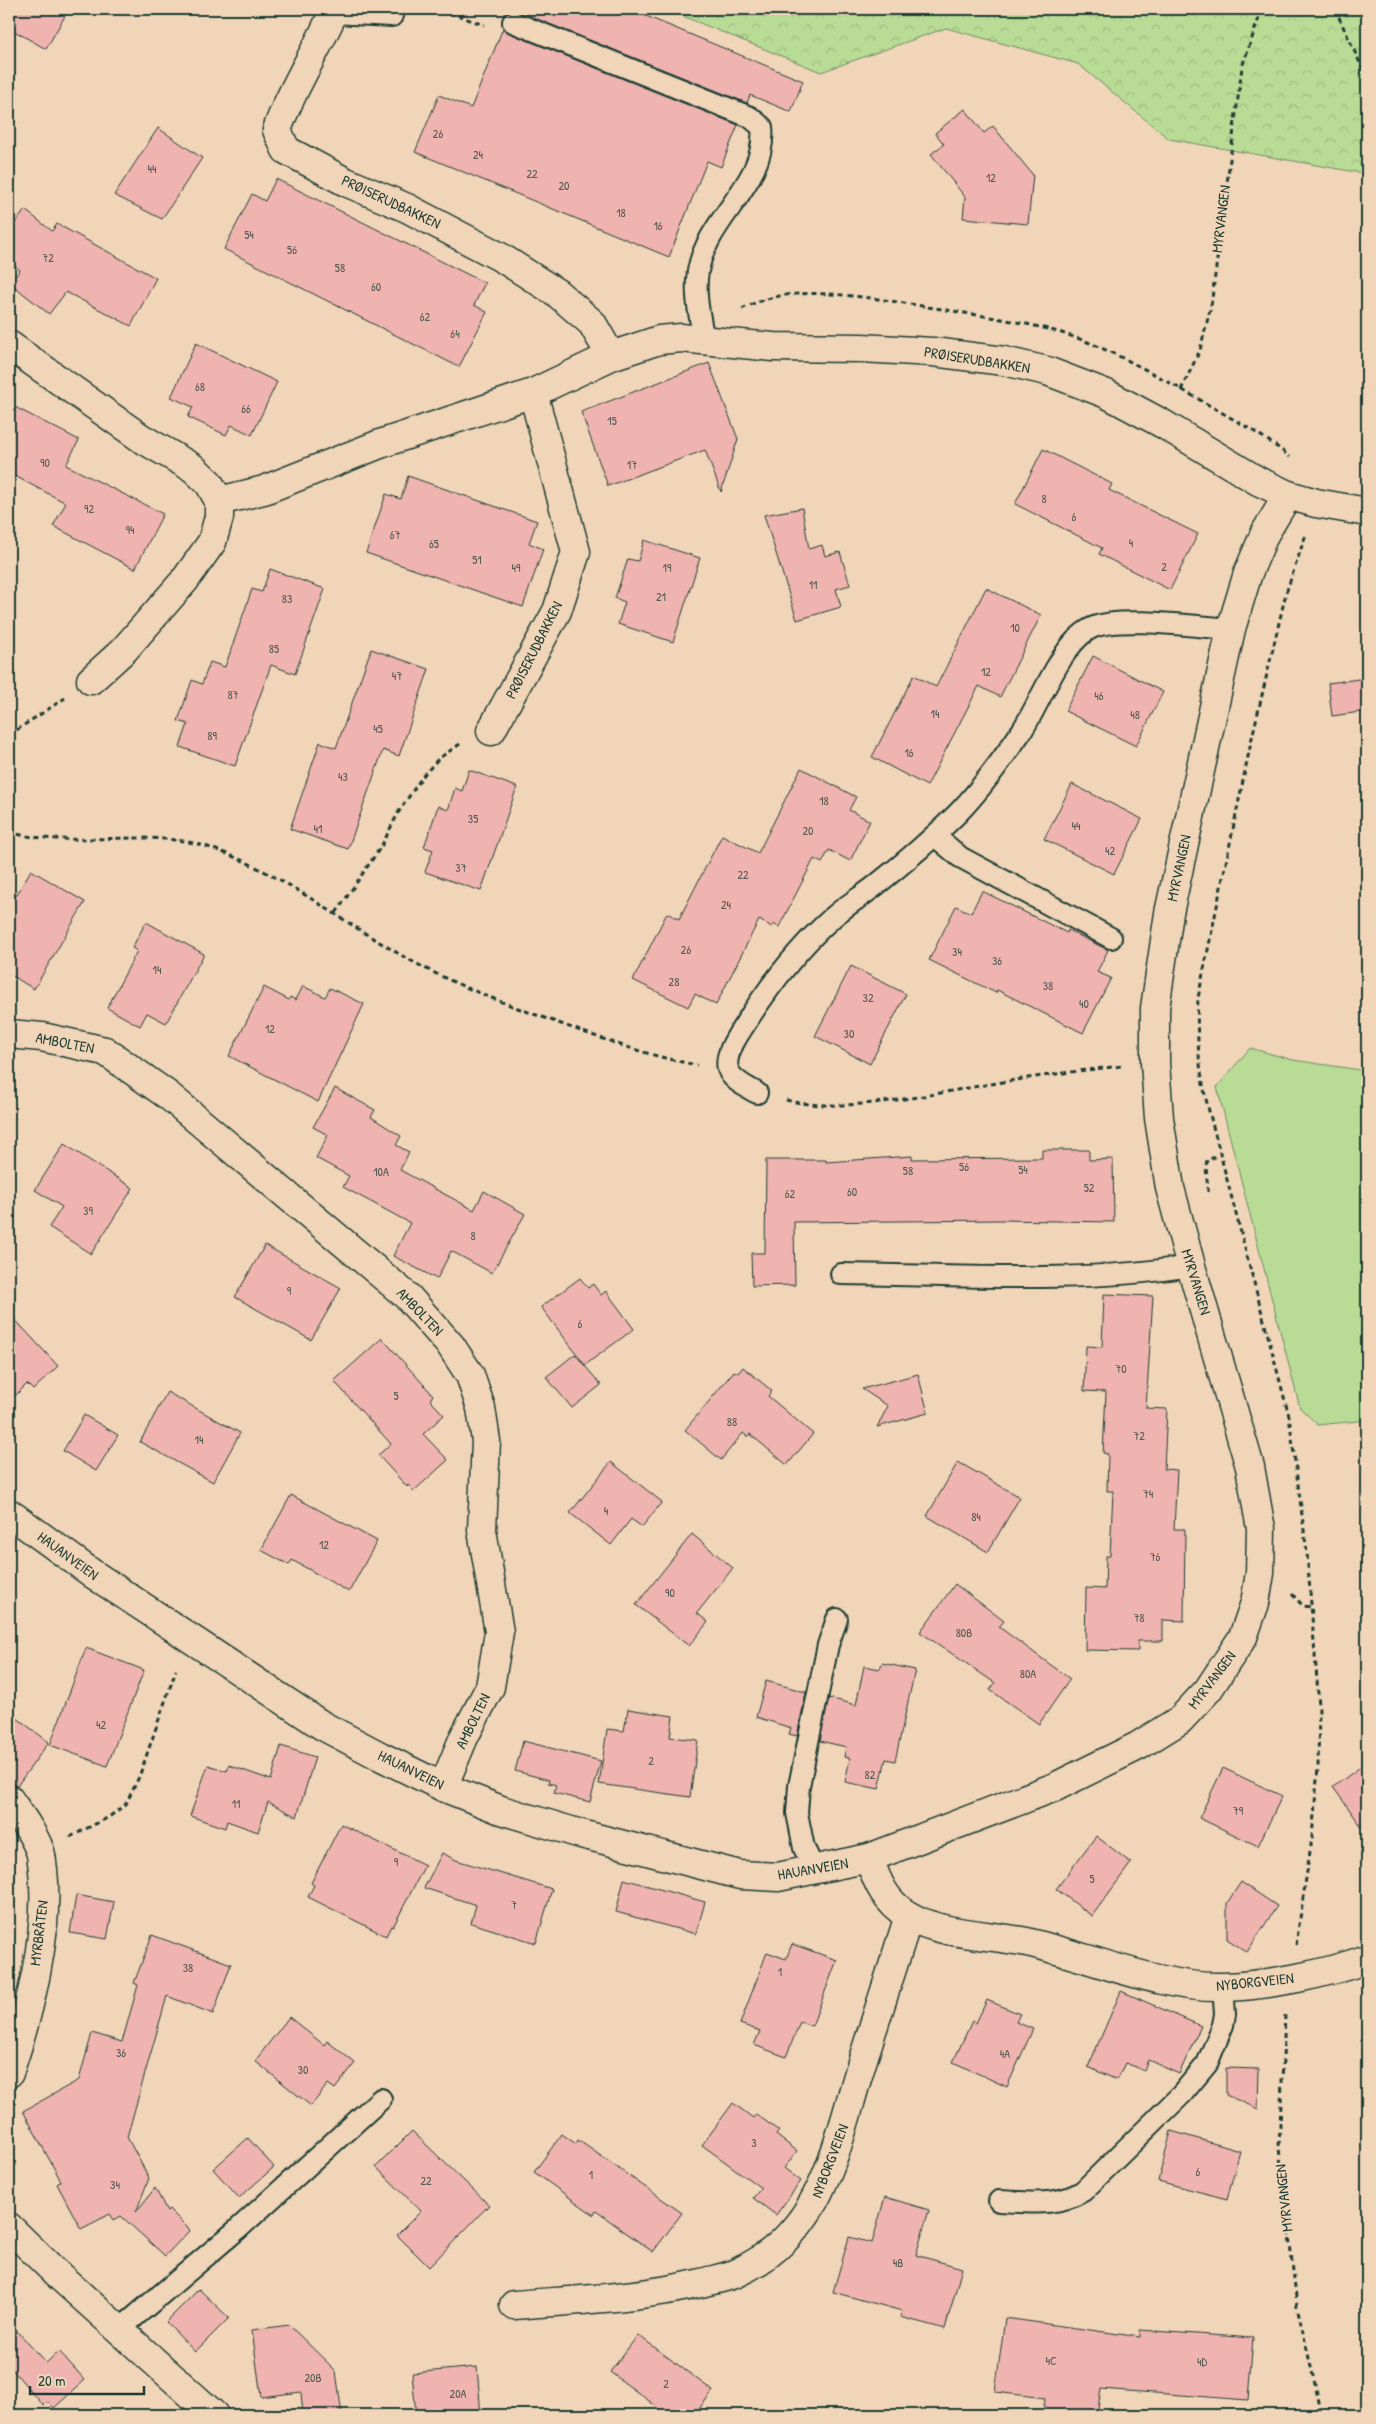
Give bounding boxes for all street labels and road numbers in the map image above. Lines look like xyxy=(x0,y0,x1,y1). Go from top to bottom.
street label: PRØISERUDBAKKEN xyxy=(338,169,444,234)
street label: MYRVANGEN xyxy=(1206,184,1235,254)
street label: PRØISERUDBAKKEN xyxy=(923,341,1032,378)
street label: PRØISERUDBAKKEN xyxy=(500,597,567,702)
street label: MYRVANGEN xyxy=(1161,832,1196,903)
street label: AMBOLTEN xyxy=(34,1027,96,1058)
street label: MYRVANGEN xyxy=(1177,1246,1216,1317)
street label: AMBOLTEN xyxy=(392,1283,449,1340)
street label: HAUANVEIEN xyxy=(33,1526,103,1585)
street label: MYRVANGEN xyxy=(1183,1646,1240,1713)
street label: AMBOLTEN xyxy=(450,1689,495,1752)
street label: HAUANVEIEN xyxy=(375,1745,448,1795)
street label: HAUANVEIEN xyxy=(776,1852,850,1885)
street label: MYRBRÅTEN xyxy=(24,1899,53,1967)
street label: NYBORGVEIEN xyxy=(1215,1967,1295,1996)
street label: NYBORGVEIEN xyxy=(806,2121,853,2201)
street label: MYRVANGEN xyxy=(1270,2163,1297,2233)

